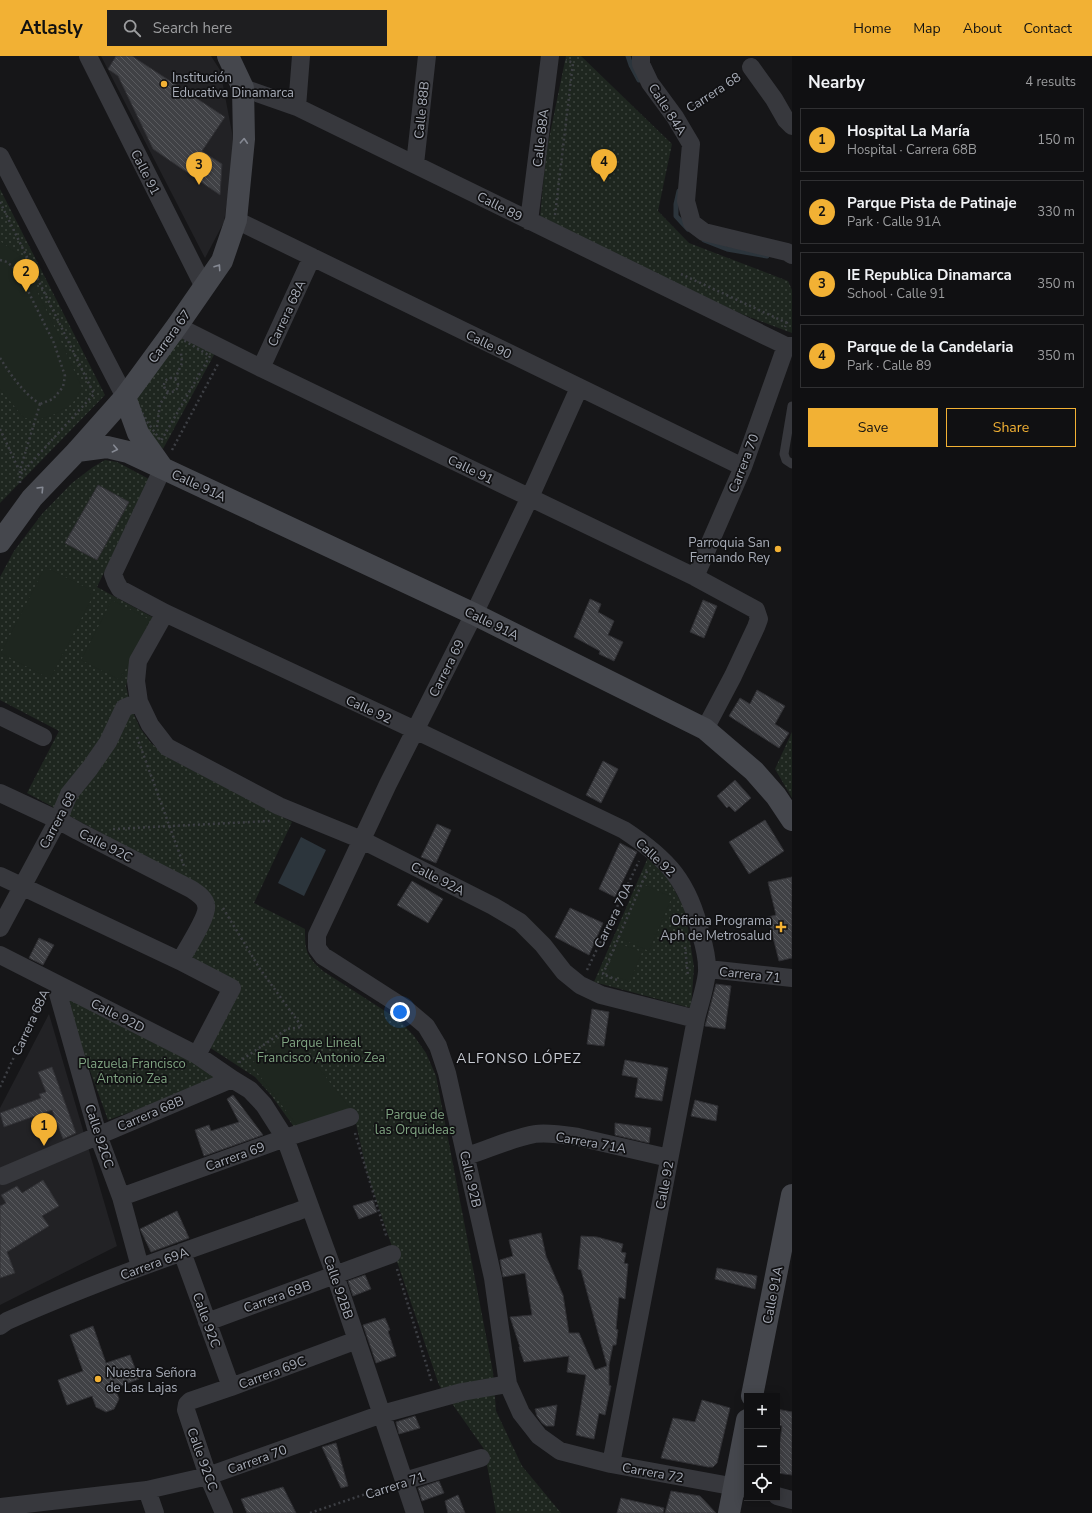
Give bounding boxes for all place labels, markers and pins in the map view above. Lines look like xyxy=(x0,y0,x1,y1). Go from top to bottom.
place label: Institución Educativa Dinamarca xyxy=(172,69,294,102)
marker: Institución Educativa Dinamarca xyxy=(159,79,169,89)
pin: 4 xyxy=(591,149,617,182)
pin: 3 xyxy=(186,152,212,185)
pin: 2 xyxy=(13,259,39,292)
place label: Parroquia San Fernando Rey xyxy=(688,534,770,567)
marker: Parroquia San Fernando Rey xyxy=(773,544,783,554)
place label: Oficina Programa Aph de Metrosalud xyxy=(660,912,772,945)
marker: Oficina Programa Aph de Metrosalud xyxy=(775,921,787,933)
pin: 1 xyxy=(31,1113,57,1146)
place label: Nuestra Señora de Las Lajas xyxy=(106,1364,196,1397)
marker: Nuestra Señora de Las Lajas xyxy=(93,1374,103,1384)

